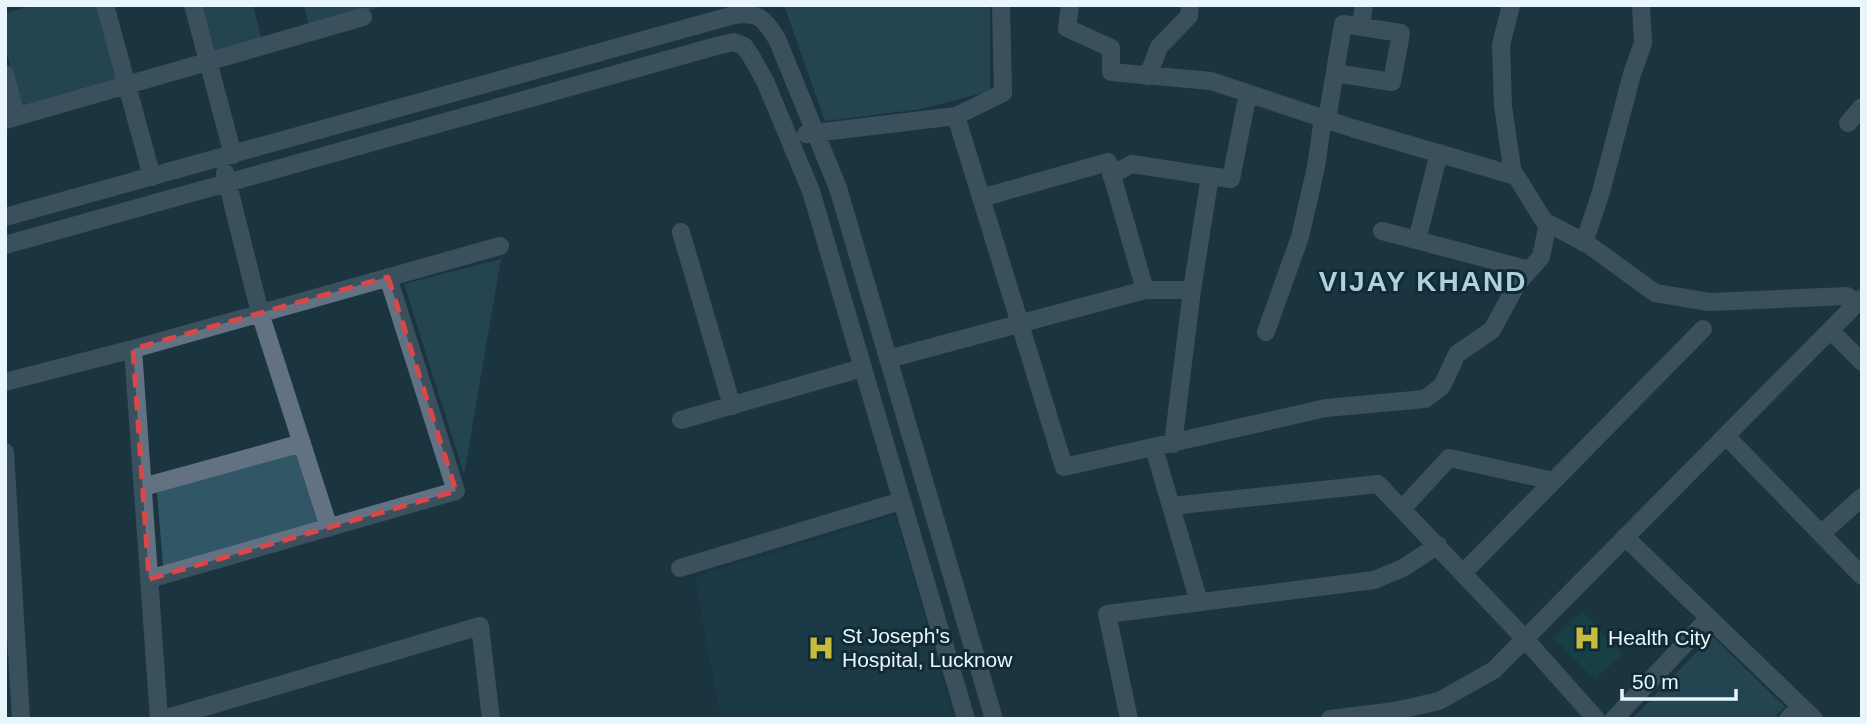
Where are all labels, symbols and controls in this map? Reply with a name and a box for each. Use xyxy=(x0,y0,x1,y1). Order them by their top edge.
district label: VIJAY KHAND xyxy=(1319,266,1527,297)
hospital icon: Health City xyxy=(1572,623,1602,653)
place label: St Joseph's Hospital, Lucknow xyxy=(842,624,1013,671)
place label: Health City xyxy=(1608,626,1711,649)
hospital icon: St Joseph's Hospital, Lucknow xyxy=(806,633,836,663)
scale bar xyxy=(1622,658,1736,702)
text: 50 m xyxy=(1632,670,1679,693)

